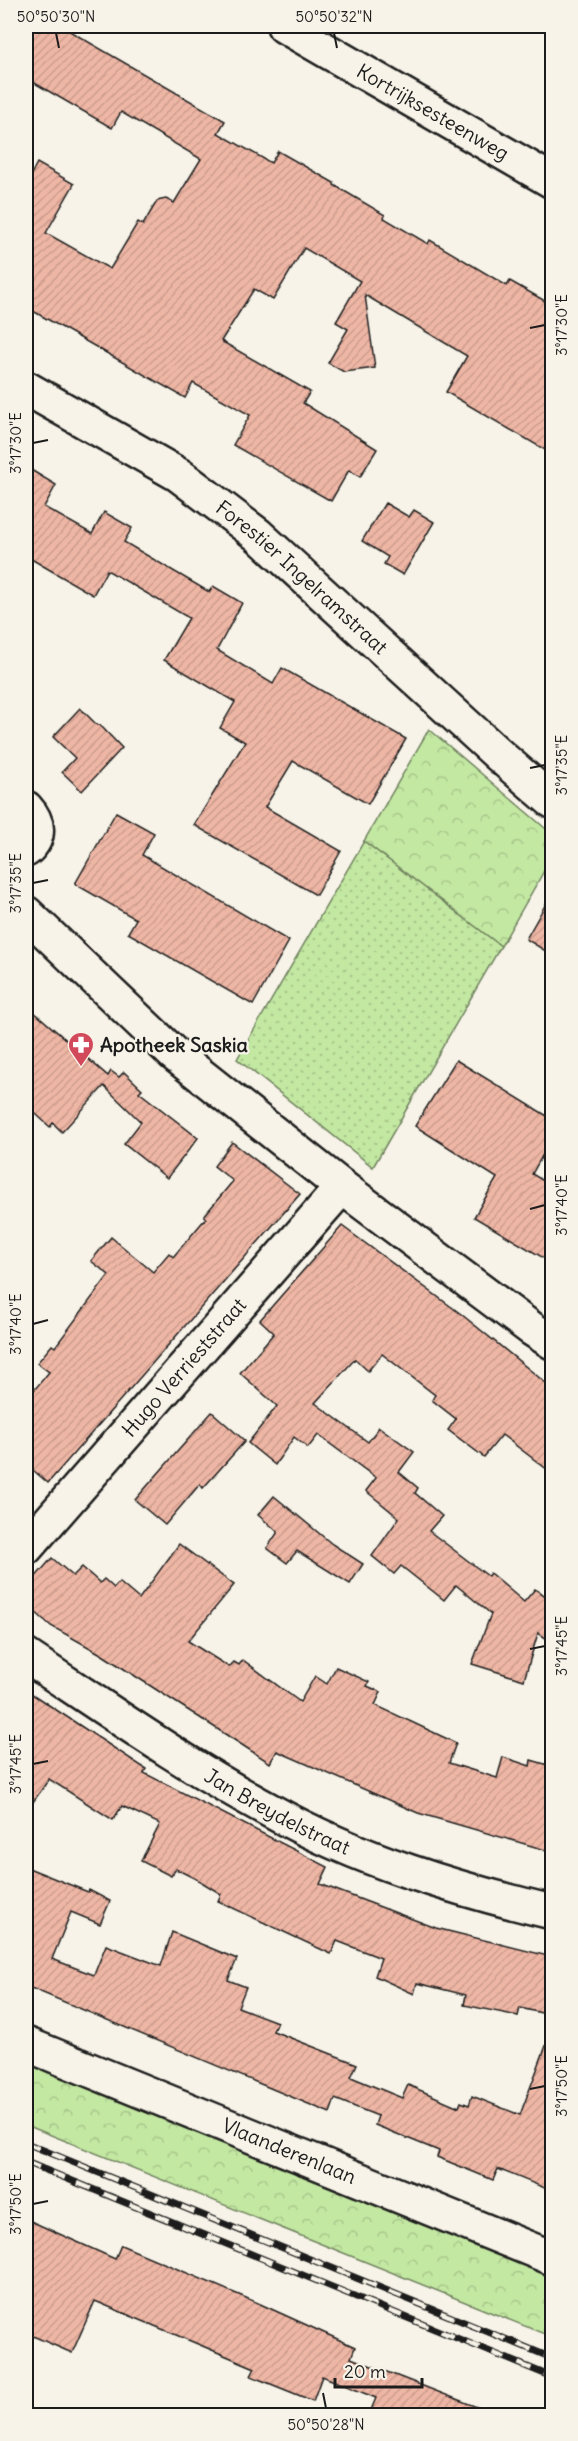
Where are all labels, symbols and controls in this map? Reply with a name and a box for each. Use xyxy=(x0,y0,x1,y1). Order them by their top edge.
text: 50°50'30"N xyxy=(17,7,95,26)
text: 50°50'32"N xyxy=(295,7,373,26)
street label: Kortrijksesteenweg xyxy=(352,58,514,166)
text: 3°17'30"E xyxy=(552,294,571,356)
text: 3°17'30"E xyxy=(6,412,25,474)
street label: Forestier Ingelramstraat xyxy=(211,495,393,660)
text: 3°17'35"E xyxy=(552,734,571,795)
text: 3°17'35"E xyxy=(6,852,25,913)
pharmacy icon: Apotheek Saskia xyxy=(66,1030,96,1068)
place label: Apotheek Saskia xyxy=(100,1032,248,1057)
text: 3°17'40"E xyxy=(552,1174,571,1236)
street label: Hugo Verrieststraat xyxy=(116,1292,251,1442)
text: 3°17'40"E xyxy=(6,1293,25,1355)
text: 3°17'45"E xyxy=(552,1616,571,1676)
text: 3°17'45"E xyxy=(6,1734,25,1794)
street label: Jan Breydelstraat xyxy=(200,1763,354,1860)
text: 3°17'50"E xyxy=(552,2055,571,2117)
street label: Vlaanderenlaan xyxy=(219,2112,360,2189)
text: 3°17'50"E xyxy=(6,2173,25,2235)
scale bar xyxy=(335,2351,422,2389)
text: 20 m xyxy=(344,2360,386,2383)
text: 50°50'28"N xyxy=(287,2415,365,2434)

